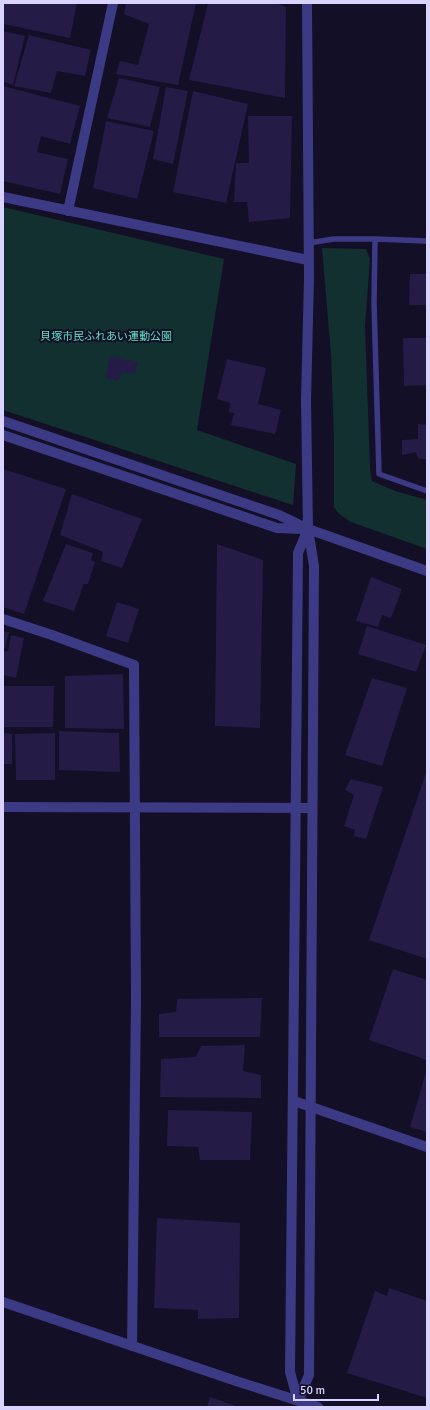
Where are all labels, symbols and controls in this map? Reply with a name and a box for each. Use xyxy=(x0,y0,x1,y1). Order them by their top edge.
park label: 貝塚市民ふれあい運動公園 xyxy=(40,330,172,343)
scale bar xyxy=(294,1376,378,1402)
text: 50 m xyxy=(300,1383,325,1398)

